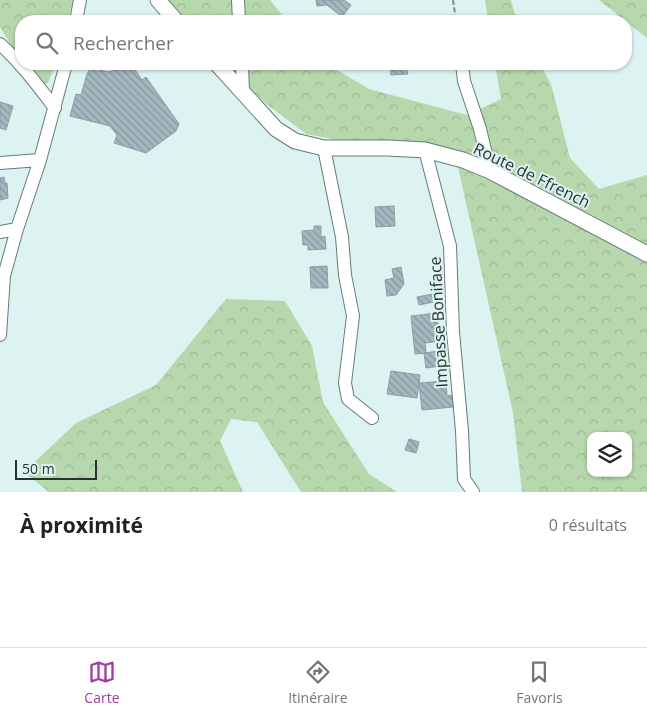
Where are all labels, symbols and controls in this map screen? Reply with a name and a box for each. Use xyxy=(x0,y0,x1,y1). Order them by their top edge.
search box xyxy=(15,15,632,70)
icon: search xyxy=(33,29,61,57)
text: Rechercher xyxy=(73,30,174,56)
street label: Route de Ffrench xyxy=(470,137,594,213)
street label: Impasse Boniface xyxy=(424,256,452,388)
map controls xyxy=(587,432,632,477)
button: layers xyxy=(587,432,632,477)
scale bar xyxy=(15,457,98,480)
text: 50 m xyxy=(22,459,55,478)
text: À proximité xyxy=(20,511,143,539)
text: 0 résultats xyxy=(549,514,627,536)
tab: Carte xyxy=(84,658,120,707)
tab: Itinéraire xyxy=(288,658,348,707)
tab: Favoris xyxy=(516,658,563,707)

